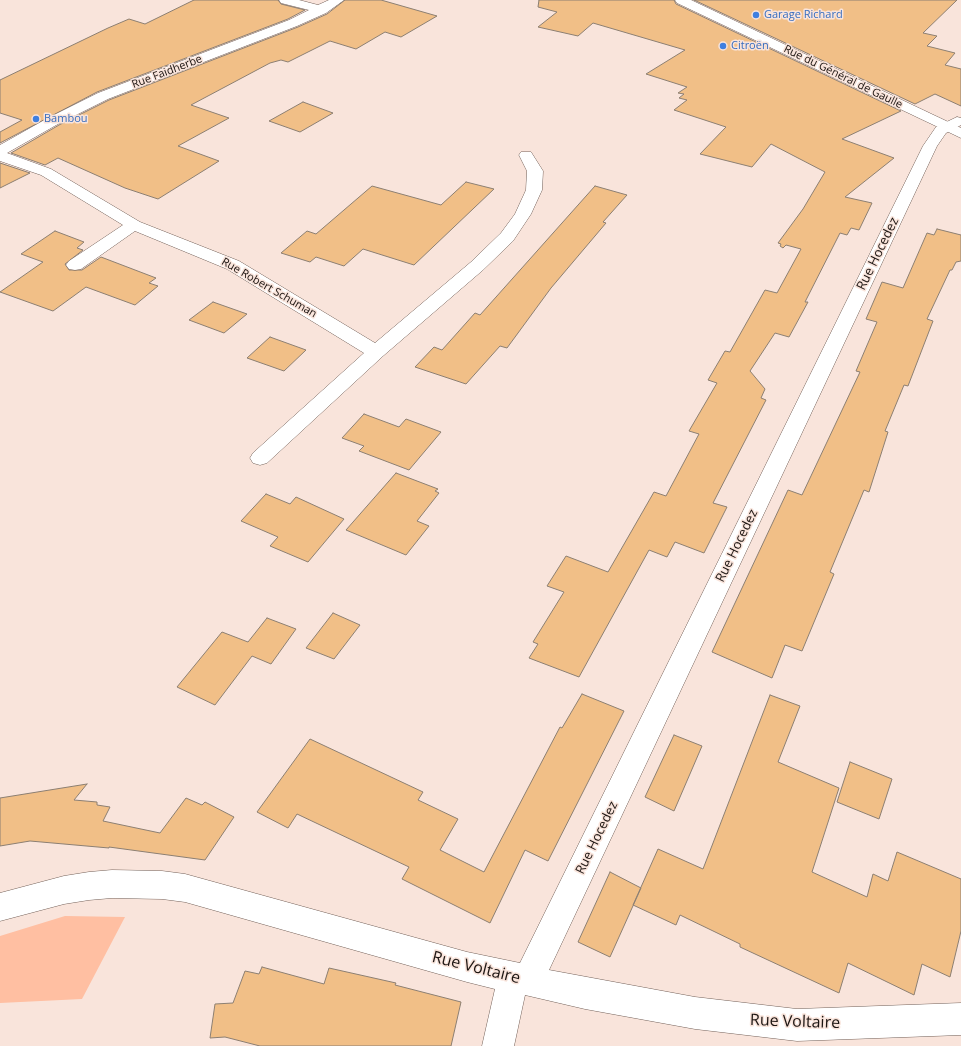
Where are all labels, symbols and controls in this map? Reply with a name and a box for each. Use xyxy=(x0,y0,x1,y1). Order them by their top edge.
place label: Garage Richard xyxy=(764,8,843,22)
marker: Garage Richard xyxy=(751,10,761,20)
place label: Citroën xyxy=(731,39,769,53)
marker: Citroën xyxy=(718,41,728,51)
street label: Rue du Général de Gaulle xyxy=(781,42,905,112)
street label: Rue Faidherbe xyxy=(130,53,204,91)
place label: Bambou xyxy=(44,112,87,126)
marker: Bambou xyxy=(31,114,41,124)
street label: Rue Hocedez xyxy=(854,215,902,293)
street label: Rue Robert Schuman xyxy=(219,255,319,321)
street label: Rue Hocedez xyxy=(713,507,761,585)
street label: Rue Hocedez xyxy=(573,799,621,877)
street label: Rue Voltaire xyxy=(430,948,522,988)
street label: Rue Voltaire xyxy=(750,1011,840,1033)

